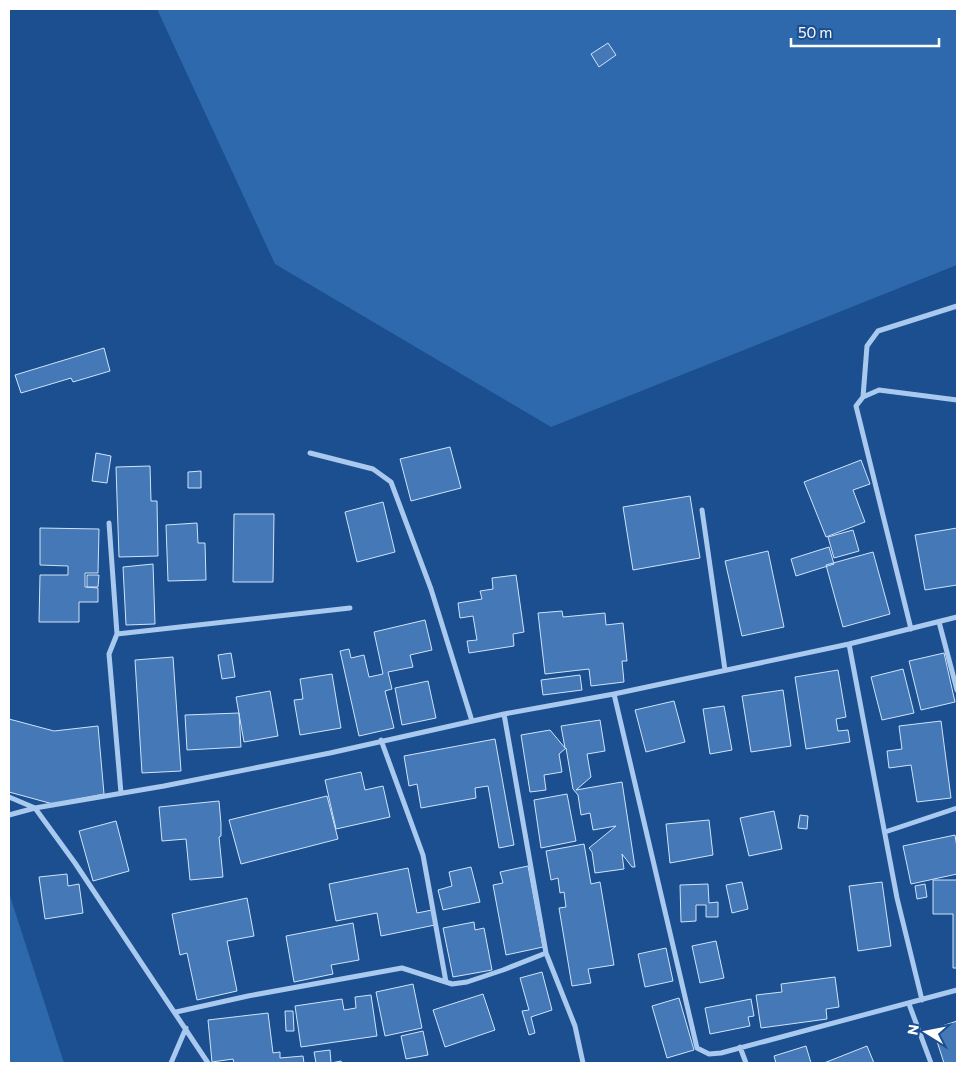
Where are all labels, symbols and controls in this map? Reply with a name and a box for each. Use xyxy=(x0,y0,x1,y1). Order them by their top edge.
scale bar xyxy=(791,15,938,47)
text: 50 m xyxy=(798,23,832,41)
north arrow xyxy=(901,1007,951,1057)
text: N xyxy=(903,1023,922,1036)

